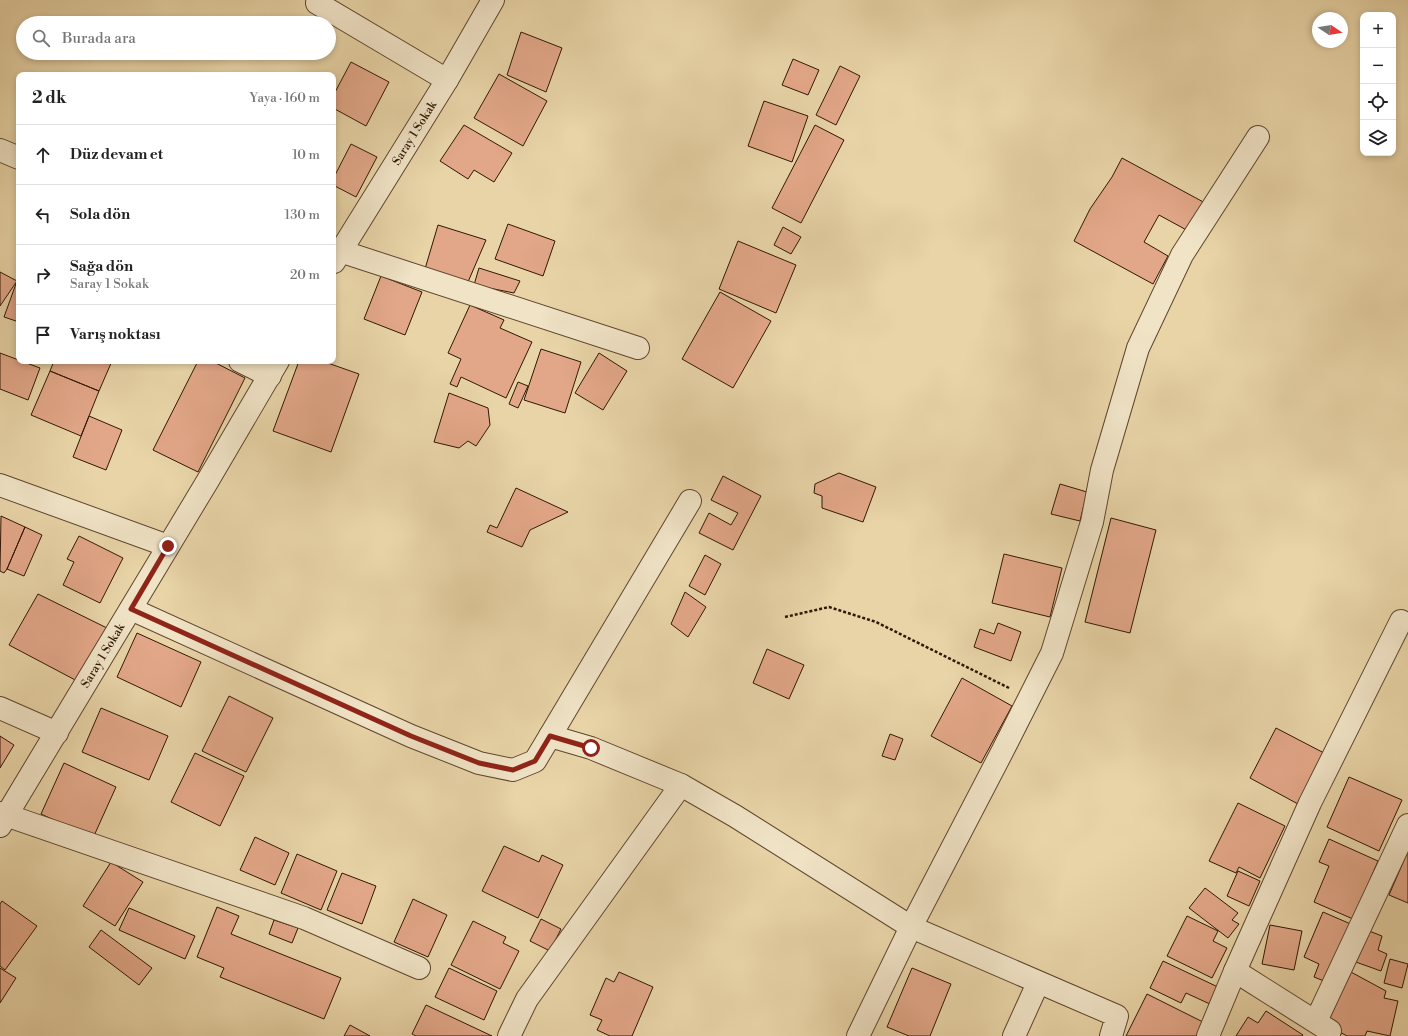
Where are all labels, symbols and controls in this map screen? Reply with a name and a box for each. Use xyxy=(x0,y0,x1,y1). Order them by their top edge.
north arrow xyxy=(1312,12,1348,48)
map controls xyxy=(1360,12,1396,156)
button: + xyxy=(1360,12,1396,48)
search box xyxy=(16,16,336,60)
icon: search xyxy=(30,27,52,49)
text: Burada ara xyxy=(62,29,136,48)
button: − xyxy=(1360,48,1396,84)
button: locate xyxy=(1360,84,1396,120)
text: 2 dk xyxy=(32,87,67,109)
text: Yaya · 160 m xyxy=(250,90,320,106)
street label: Saray 1 Sokak xyxy=(389,97,440,168)
button: layers xyxy=(1360,120,1396,156)
icon: ahead xyxy=(32,144,54,166)
text: Düz devam et xyxy=(70,145,163,164)
text: 10 m xyxy=(292,147,320,163)
icon: left xyxy=(32,204,54,226)
text: Sola dön xyxy=(70,205,130,224)
text: 130 m xyxy=(285,207,320,223)
text: Sağa dön xyxy=(70,257,133,276)
icon: right xyxy=(32,264,54,286)
text: 20 m xyxy=(290,267,320,283)
text: Saray 1 Sokak xyxy=(70,276,149,292)
icon: arrive xyxy=(32,324,54,346)
text: Varış noktası xyxy=(70,325,161,344)
route end xyxy=(159,537,177,555)
street label: Saray 1 Sokak xyxy=(77,620,128,691)
route start xyxy=(582,739,600,757)

